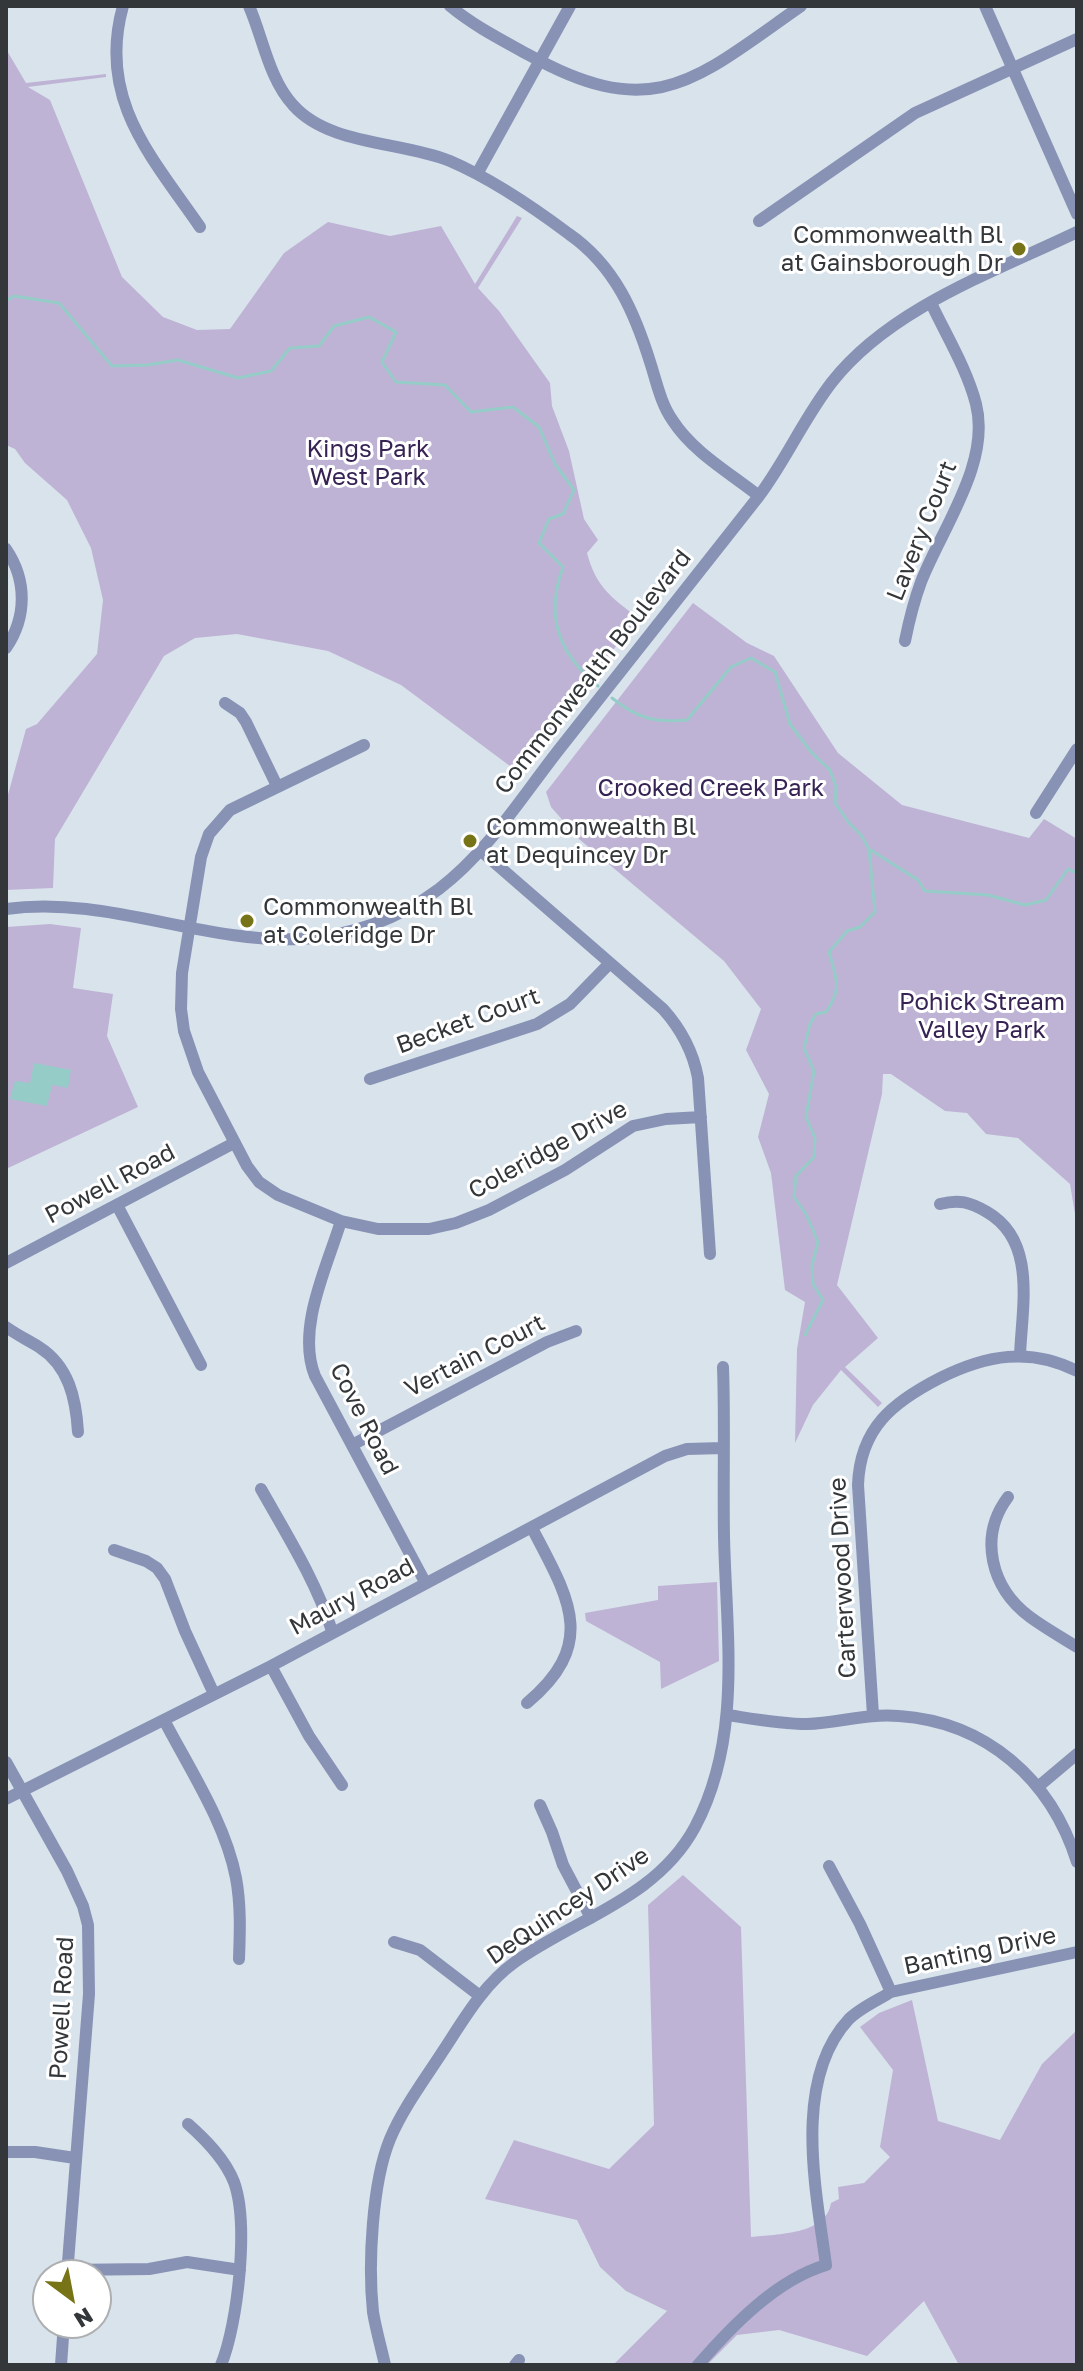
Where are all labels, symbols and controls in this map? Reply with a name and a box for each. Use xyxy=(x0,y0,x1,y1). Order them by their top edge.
place label: Commonwealth Bl at Gainsborough Dr xyxy=(781,221,1003,277)
marker: Commonwealth Bl at Gainsborough Dr xyxy=(1010,240,1028,258)
park label: Kings Park West Park xyxy=(306,435,430,491)
street label: Lavery Court xyxy=(881,457,963,605)
street label: Commonwealth Boulevard xyxy=(489,544,697,800)
park label: Crooked Creek Park xyxy=(598,774,824,802)
place label: Commonwealth Bl at Dequincey Dr xyxy=(486,813,696,869)
marker: Commonwealth Bl at Dequincey Dr xyxy=(461,832,479,850)
place label: Commonwealth Bl at Coleridge Dr xyxy=(263,893,473,949)
marker: Commonwealth Bl at Coleridge Dr xyxy=(238,912,256,930)
street label: Becket Court xyxy=(392,982,544,1060)
park label: Pohick Stream Valley Park xyxy=(899,988,1065,1044)
street label: Coleridge Drive xyxy=(464,1095,632,1205)
street label: Powell Road xyxy=(40,1138,180,1230)
street label: Vertain Court xyxy=(400,1308,550,1404)
street label: Cove Road xyxy=(323,1358,405,1480)
street label: Carterwood Drive xyxy=(823,1477,863,1679)
street label: Maury Road xyxy=(285,1552,419,1642)
street label: DeQuincey Drive xyxy=(481,1841,655,1971)
street label: Banting Drive xyxy=(901,1921,1059,1981)
street label: Powell Road xyxy=(44,1936,80,2080)
north arrow xyxy=(32,2259,112,2339)
text: N xyxy=(70,2302,98,2334)

